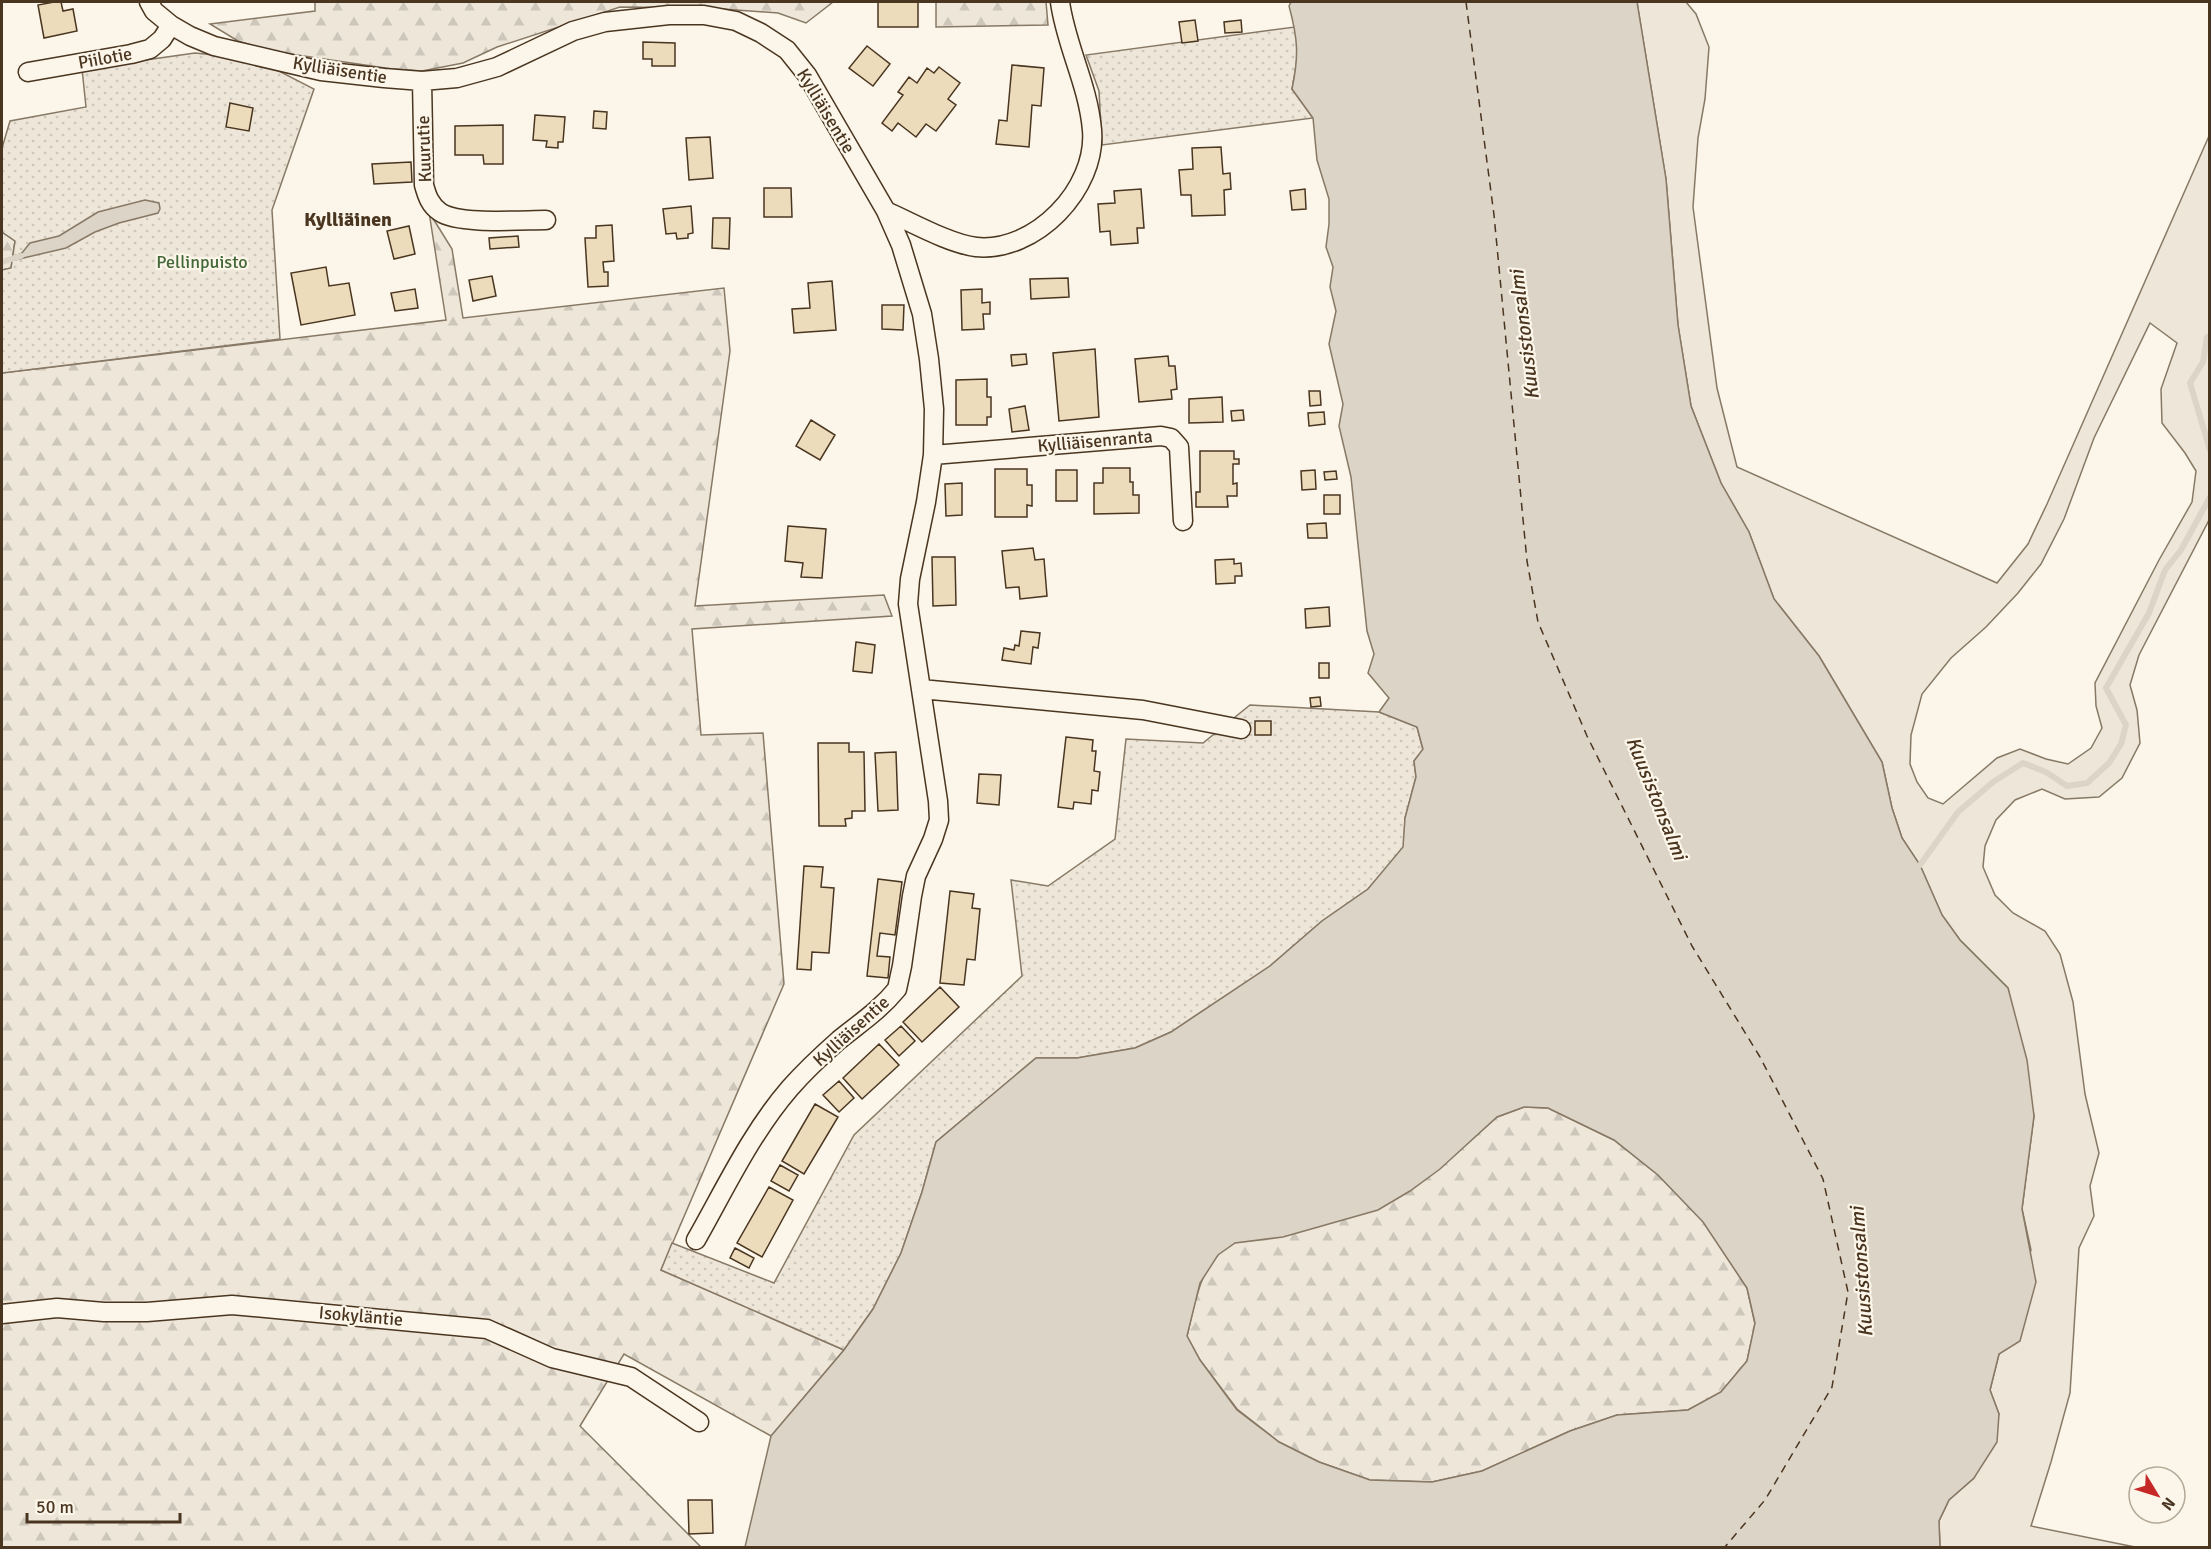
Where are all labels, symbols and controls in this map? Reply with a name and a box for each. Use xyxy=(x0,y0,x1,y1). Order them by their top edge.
street label: Piilotie xyxy=(76,42,134,74)
street label: Kylliäisentie xyxy=(291,52,389,88)
street label: Kylliäisentie xyxy=(792,65,860,157)
street label: Kuurutie xyxy=(412,115,436,183)
district label: Kylliäinen xyxy=(304,207,392,232)
park label: Pellinpuisto xyxy=(156,251,248,273)
water label: Kuusistonsalmi xyxy=(1504,267,1545,401)
street label: Kylliäisenranta xyxy=(1036,425,1154,457)
water label: Kuusistonsalmi xyxy=(1620,733,1693,865)
street label: Kylliäisentie xyxy=(808,991,894,1071)
water label: Kuusistonsalmi xyxy=(1844,1204,1879,1338)
street label: Isokyläntie xyxy=(318,1301,404,1331)
north arrow xyxy=(2127,1465,2187,1525)
scale bar xyxy=(27,1486,180,1524)
text: N xyxy=(2157,1493,2179,1514)
text: 50 m xyxy=(36,1496,74,1518)

